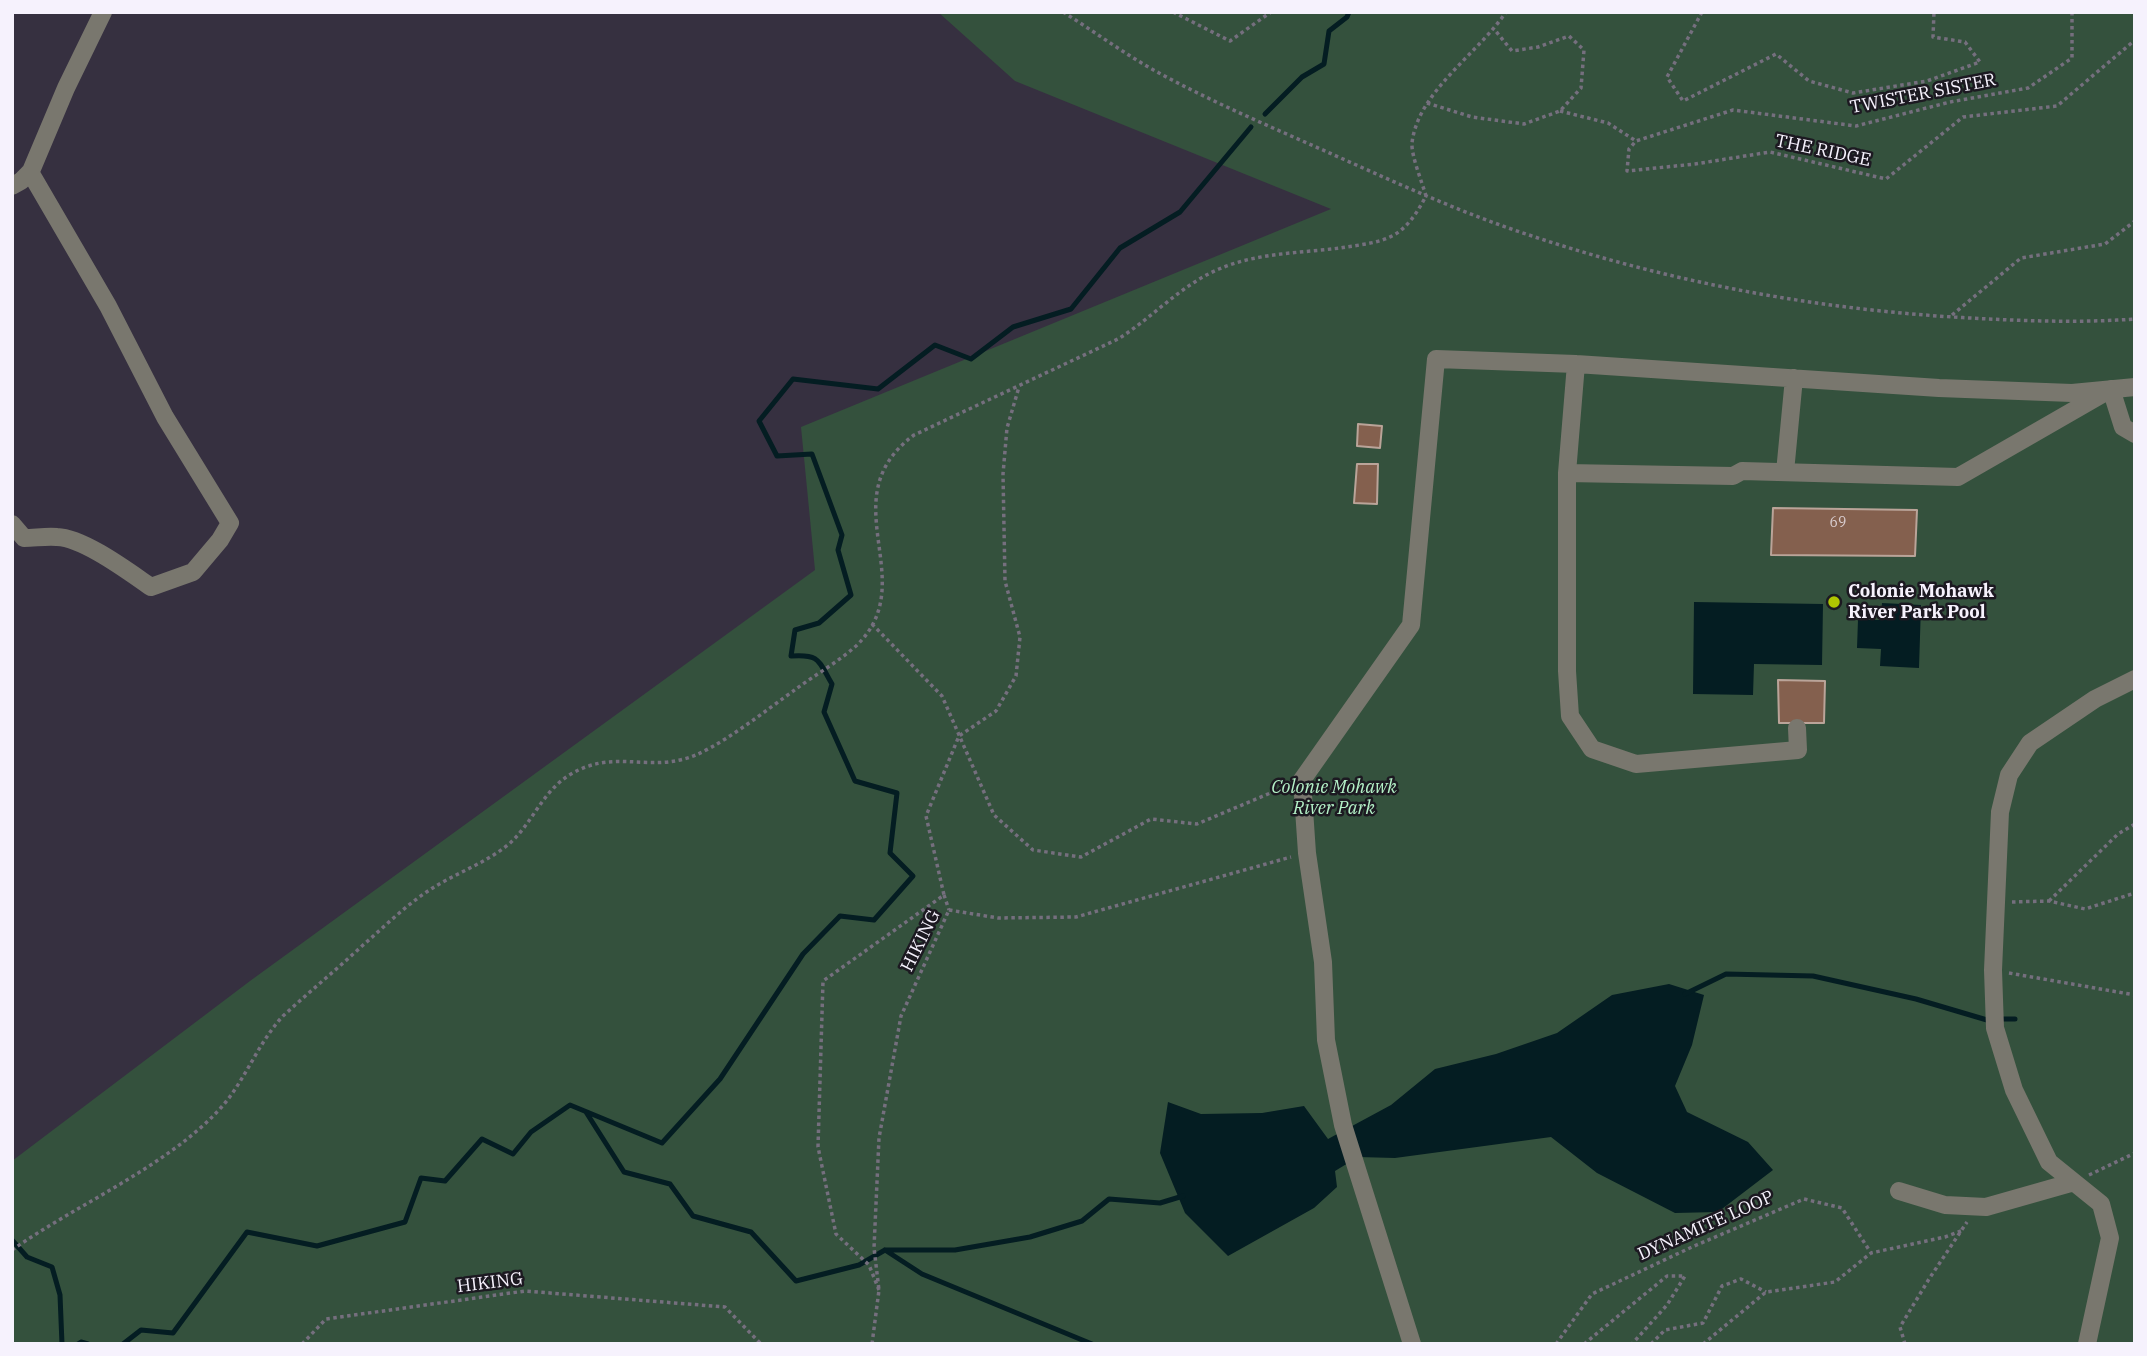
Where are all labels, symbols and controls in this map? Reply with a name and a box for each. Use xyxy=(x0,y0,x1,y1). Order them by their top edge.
street label: TWISTER SISTER xyxy=(1848,69,1998,119)
street label: THE RIDGE xyxy=(1773,130,1873,172)
house number: 69 xyxy=(1830,515,1846,531)
place label: Colonie Mohawk River Park Pool xyxy=(1848,581,1994,624)
marker: Colonie Mohawk River Park Pool xyxy=(1826,594,1842,610)
park label: Colonie Mohawk River Park xyxy=(1271,777,1397,820)
street label: HIKING xyxy=(897,906,945,976)
street label: DYNAMITE LOOP xyxy=(1635,1186,1777,1266)
street label: HIKING xyxy=(456,1268,524,1298)

